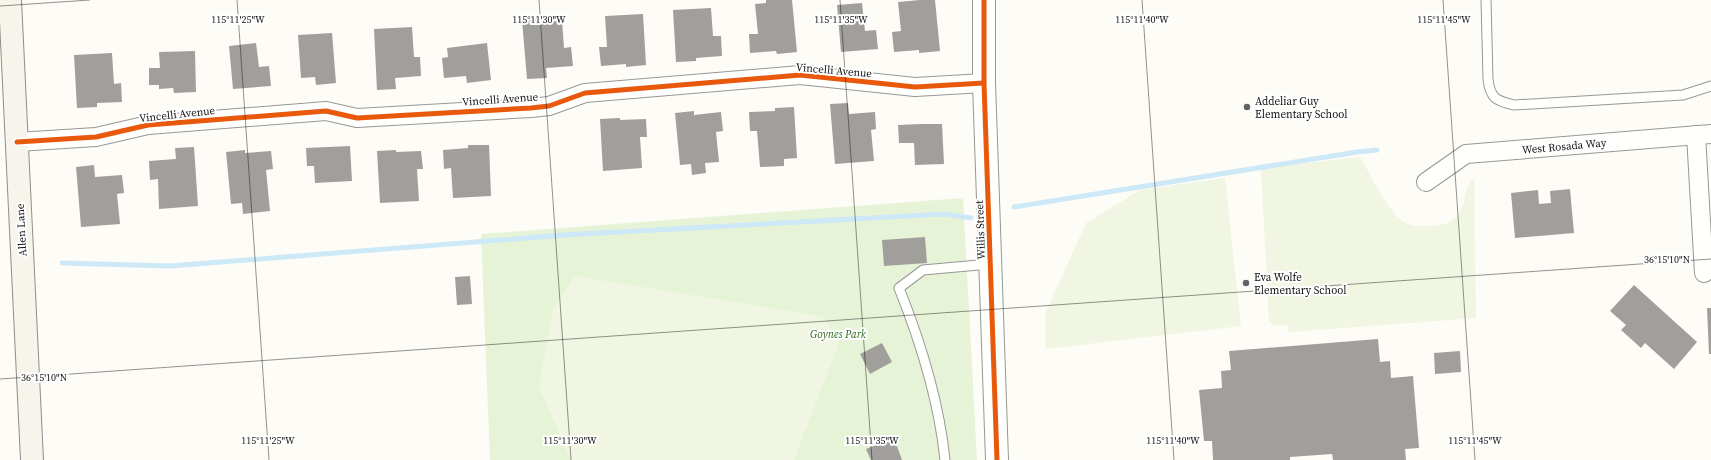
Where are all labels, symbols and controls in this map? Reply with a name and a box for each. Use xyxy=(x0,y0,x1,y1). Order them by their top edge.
text: 115°11'25"W xyxy=(211,13,265,26)
text: 115°11'30"W xyxy=(512,13,566,26)
text: 115°11'35"W xyxy=(814,13,868,26)
text: 115°11'40"W xyxy=(1115,13,1169,26)
text: 115°11'45"W xyxy=(1417,13,1471,26)
street label: Vincelli Avenue xyxy=(795,60,873,81)
street label: Vincelli Avenue xyxy=(461,89,539,110)
place label: Addeliar Guy Elementary School xyxy=(1255,94,1347,122)
marker: Addeliar Guy Elementary School xyxy=(1242,102,1252,112)
street label: Vincelli Avenue xyxy=(138,103,216,126)
street label: West Rosada Way xyxy=(1521,135,1607,158)
street label: Willis Street xyxy=(972,200,989,260)
street label: Allen Lane xyxy=(13,203,30,257)
text: 36°15'10"N xyxy=(1644,253,1690,266)
place label: Eva Wolfe Elementary School xyxy=(1254,270,1346,298)
marker: Eva Wolfe Elementary School xyxy=(1241,278,1251,288)
park label: Goynes Park xyxy=(810,327,867,342)
text: 36°15'10"N xyxy=(21,371,67,384)
text: 115°11'25"W xyxy=(241,434,295,447)
text: 115°11'30"W xyxy=(543,434,597,447)
text: 115°11'35"W xyxy=(845,434,899,447)
text: 115°11'40"W xyxy=(1146,434,1200,447)
text: 115°11'45"W xyxy=(1448,434,1502,447)

